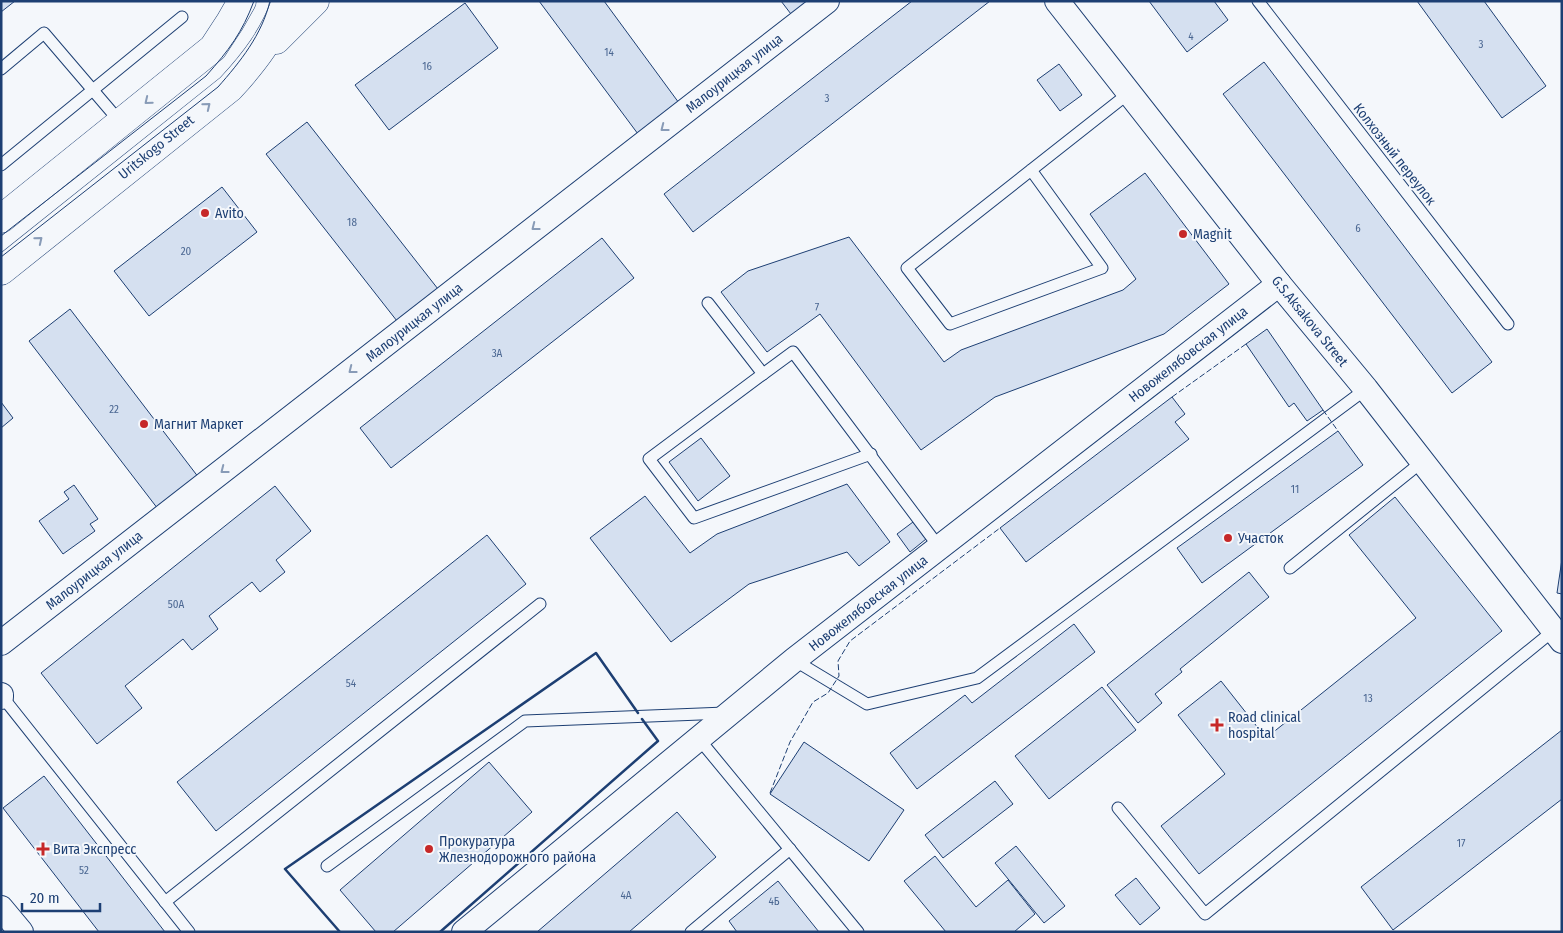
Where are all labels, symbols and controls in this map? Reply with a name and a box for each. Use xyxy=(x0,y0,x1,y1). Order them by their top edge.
street label: Малоурицкая улица xyxy=(682,30,786,117)
house number: 4 xyxy=(1188,30,1194,43)
house number: 3 xyxy=(1479,38,1484,51)
house number: 14 xyxy=(604,46,614,59)
house number: 16 xyxy=(422,60,432,73)
house number: 3 xyxy=(825,92,830,105)
one-way arrow xyxy=(144,95,153,104)
street label: Колхозный переулок xyxy=(1350,100,1440,209)
one-way arrow xyxy=(201,103,210,111)
street label: Uritskogo Street xyxy=(115,111,198,183)
one-way arrow xyxy=(661,122,670,130)
place label: Avito xyxy=(215,205,244,222)
marker: Avito xyxy=(199,207,211,219)
house number: 18 xyxy=(347,216,357,229)
one-way arrow xyxy=(532,222,541,231)
house number: 6 xyxy=(1355,222,1361,235)
place label: Magnit xyxy=(1193,226,1232,243)
marker: Magnit xyxy=(1177,228,1189,240)
one-way arrow xyxy=(33,238,42,246)
house number: 20 xyxy=(181,245,192,258)
street label: G.S.Aksakova Street xyxy=(1268,273,1352,370)
street label: Малоурицкая улица xyxy=(362,279,466,366)
house number: 7 xyxy=(815,301,820,314)
street label: Новожелябовская улица xyxy=(1126,303,1251,406)
house number: 3А xyxy=(492,347,503,360)
one-way arrow xyxy=(348,364,358,373)
house number: 22 xyxy=(109,403,119,416)
place label: Магнит Маркет xyxy=(154,416,243,433)
marker: Магнит Маркет xyxy=(138,418,150,430)
one-way arrow xyxy=(220,464,229,473)
house number: 11 xyxy=(1291,483,1299,496)
street label: Малоурицкая улица xyxy=(42,527,146,614)
place label: Участок xyxy=(1237,530,1284,547)
marker: Участок xyxy=(1222,532,1234,544)
street label: Новожелябовская улица xyxy=(806,552,931,655)
house number: 50А xyxy=(168,598,184,611)
house number: 54 xyxy=(346,677,357,690)
house number: 13 xyxy=(1363,692,1373,705)
place label: Road clinical hospital xyxy=(1228,709,1301,742)
marker: Road clinical hospital xyxy=(1210,718,1224,732)
place label: Прокуратура Жлезнодорожного района xyxy=(439,833,596,866)
house number: 17 xyxy=(1457,837,1466,850)
place label: Вита Экспресс xyxy=(53,841,136,858)
marker: Вита Экспресс xyxy=(37,843,49,855)
marker: Прокуратура Жлезнодорожного района xyxy=(423,843,435,855)
house number: 52 xyxy=(79,864,89,877)
scale bar xyxy=(22,880,100,912)
text: 20 m xyxy=(30,889,60,907)
house number: 4А xyxy=(620,889,632,902)
house number: 4Б xyxy=(768,895,780,908)

